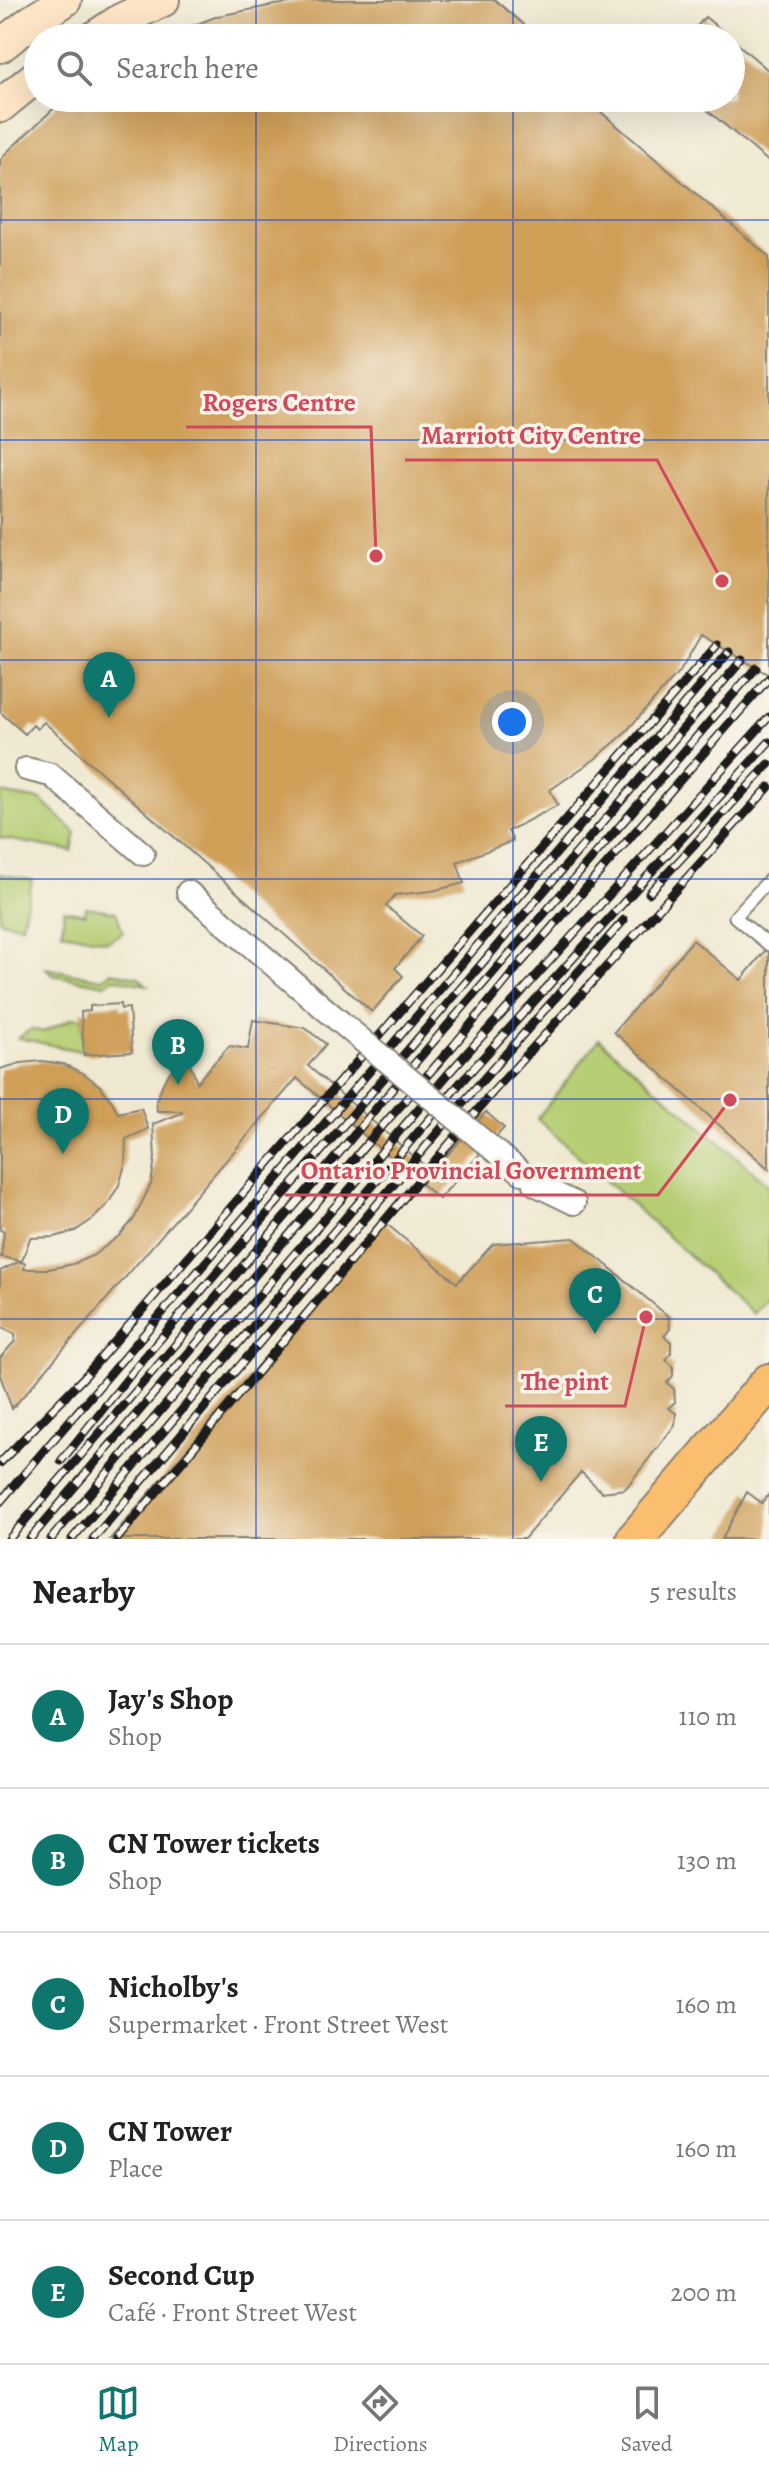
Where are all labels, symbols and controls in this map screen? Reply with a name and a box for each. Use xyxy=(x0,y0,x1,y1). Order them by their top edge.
search box xyxy=(24,24,745,112)
icon: search xyxy=(52,46,96,90)
text: Search here xyxy=(116,48,259,88)
callout: Rogers Centre xyxy=(186,377,371,427)
text: Rogers Centre xyxy=(202,385,356,420)
callout: Marriott City Centre xyxy=(405,410,657,460)
text: Marriott City Centre xyxy=(421,418,641,453)
pin: A xyxy=(83,652,135,718)
your location xyxy=(492,702,532,742)
pin: B xyxy=(152,1019,204,1085)
pin: D xyxy=(37,1088,89,1154)
callout: Ontario Provincial Government xyxy=(285,1145,658,1195)
text: Ontario Provincial Government xyxy=(301,1153,642,1188)
pin: C xyxy=(569,1268,621,1334)
callout: The pint xyxy=(505,1356,625,1406)
text: The pint xyxy=(521,1364,609,1399)
pin: E xyxy=(515,1416,567,1482)
text: Nearby xyxy=(32,1568,135,1615)
text: 5 results xyxy=(649,1574,737,1609)
text: Jay's Shop xyxy=(108,1679,233,1719)
text: A xyxy=(50,1699,66,1734)
text: 110 m xyxy=(679,1699,737,1734)
text: Shop xyxy=(108,1719,162,1754)
text: CN Tower tickets xyxy=(108,1823,320,1863)
text: B xyxy=(50,1843,66,1878)
text: 130 m xyxy=(677,1843,737,1878)
text: Shop xyxy=(108,1863,162,1898)
text: Nicholby's xyxy=(108,1967,239,2007)
text: C xyxy=(50,1987,66,2022)
text: 160 m xyxy=(675,1987,737,2022)
text: Supermarket · Front Street West xyxy=(108,2007,448,2042)
text: CN Tower xyxy=(108,2111,232,2151)
text: D xyxy=(49,2131,67,2166)
text: 160 m xyxy=(675,2131,737,2166)
text: Place xyxy=(108,2151,163,2186)
text: Second Cup xyxy=(108,2255,255,2295)
text: E xyxy=(50,2275,66,2310)
text: 200 m xyxy=(670,2275,737,2310)
text: Café · Front Street West xyxy=(108,2295,357,2330)
tab: Map xyxy=(96,2381,140,2459)
tab: Directions xyxy=(333,2381,428,2459)
tab: Saved xyxy=(620,2381,673,2459)

